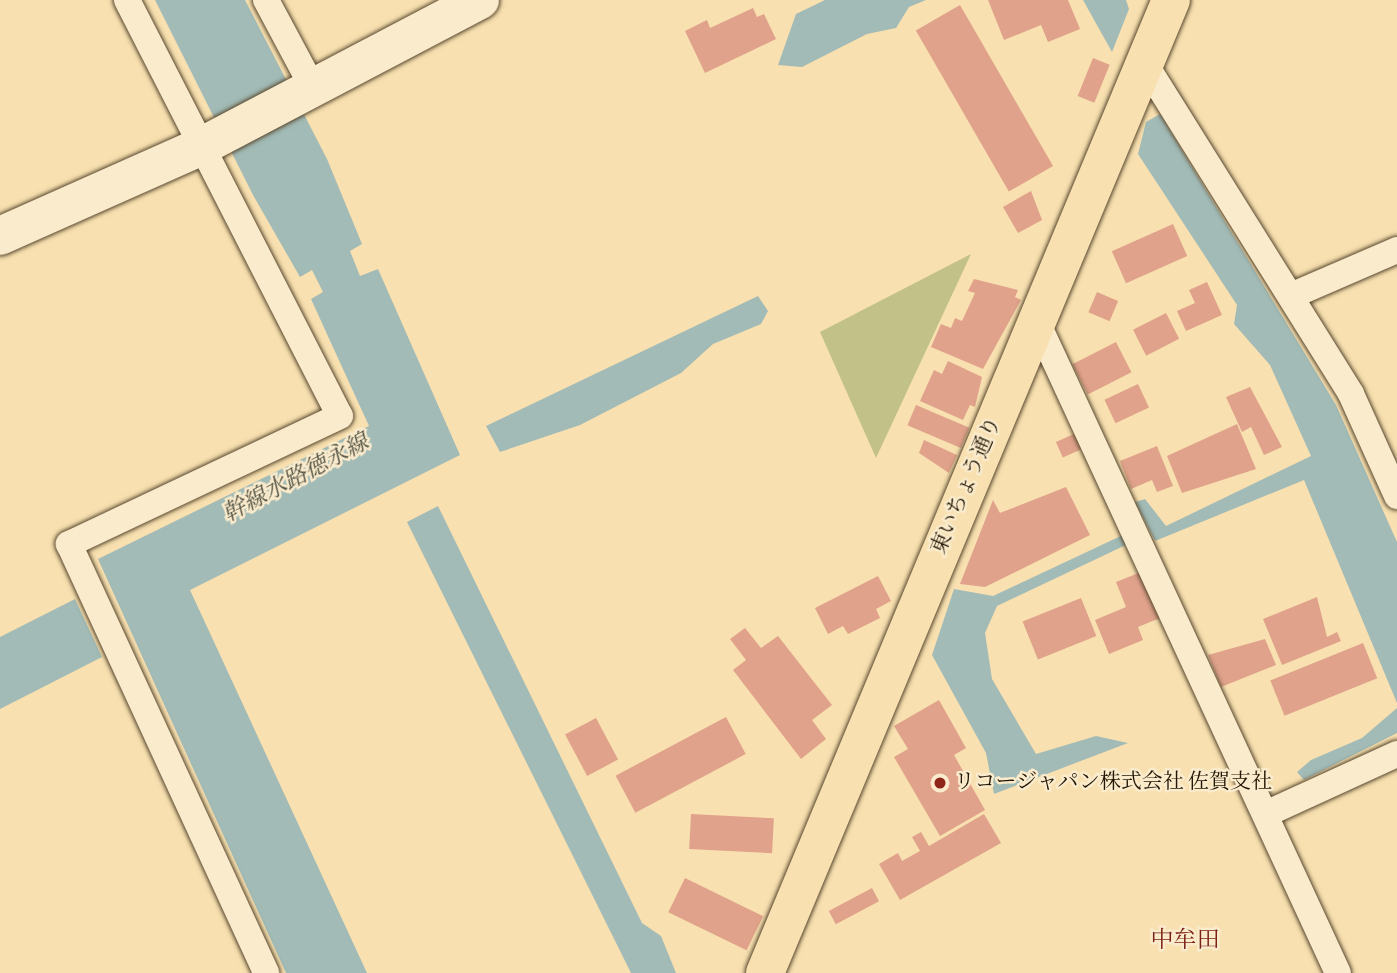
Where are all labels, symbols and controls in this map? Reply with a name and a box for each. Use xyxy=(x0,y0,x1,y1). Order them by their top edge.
street label: 東いちょう通り xyxy=(927,413,1007,559)
water label: 幹線水路徳永線 xyxy=(218,429,374,529)
place label: リコージャパン株式会社 佐賀支社 xyxy=(954,770,1273,796)
marker: リコージャパン株式会社 佐賀支社 xyxy=(932,775,948,791)
district label: 中牟田 xyxy=(1151,927,1219,955)

